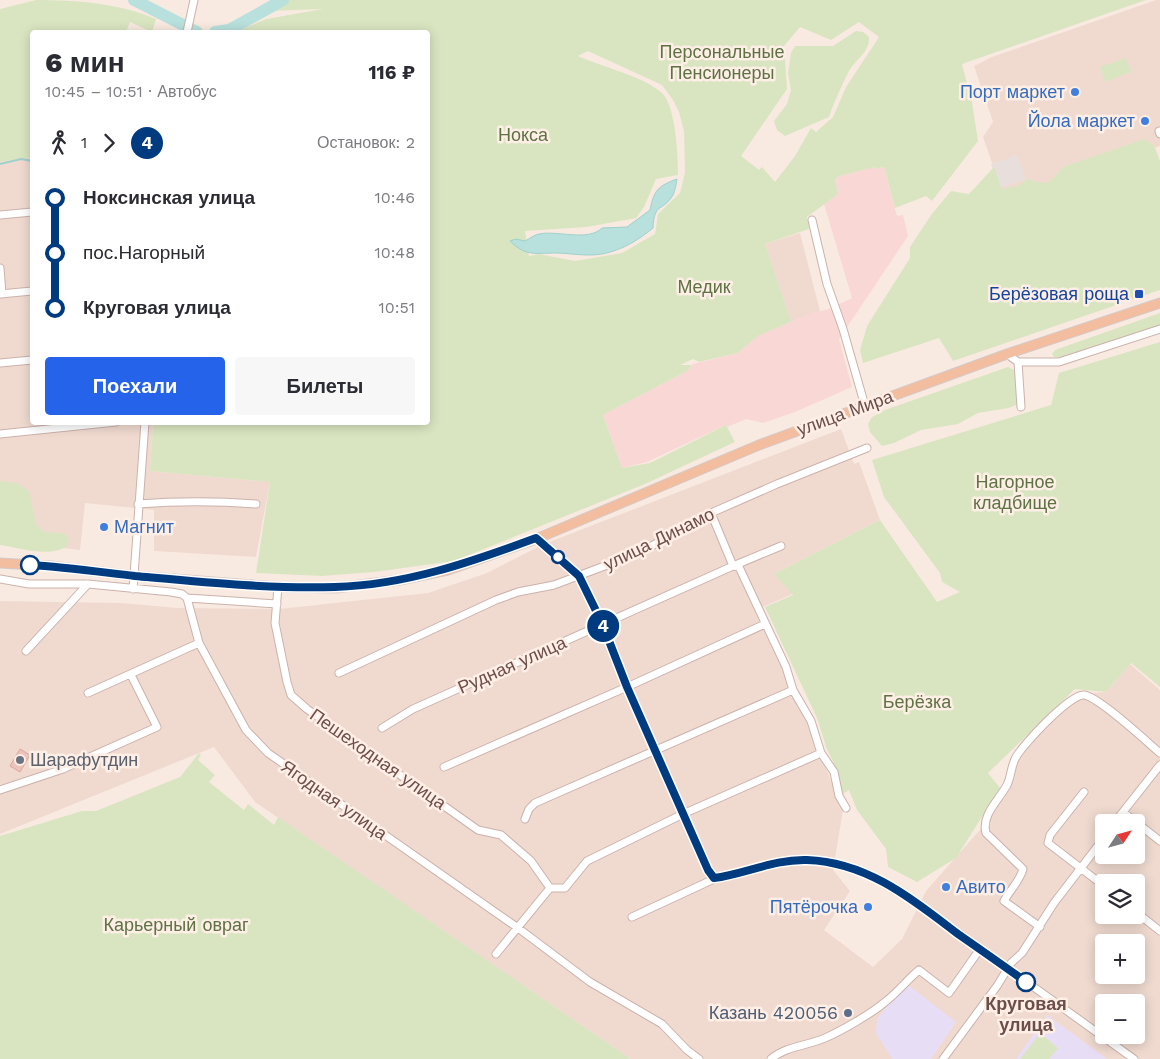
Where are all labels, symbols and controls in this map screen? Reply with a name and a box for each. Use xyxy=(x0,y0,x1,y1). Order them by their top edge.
park label: Персональные Пенсионеры xyxy=(660,41,784,83)
text: 6 мин xyxy=(45,46,125,79)
text: 116 ₽ xyxy=(368,61,415,84)
place label: Порт маркет xyxy=(960,81,1065,102)
text: 10:45 – 10:51 · Автобус xyxy=(45,82,217,101)
marker: Порт маркет xyxy=(1069,86,1081,98)
place label: Йола маркет xyxy=(1028,110,1135,131)
marker: Йола маркет xyxy=(1139,115,1151,127)
park label: Нокса xyxy=(498,124,549,145)
icon: walk xyxy=(45,129,73,157)
icon: forward xyxy=(95,129,123,157)
text: 4 xyxy=(141,132,153,153)
text: 1 xyxy=(81,133,87,152)
text: Остановок: 2 xyxy=(317,133,415,152)
text: Ноксинская улица xyxy=(83,186,255,209)
text: 10:46 xyxy=(375,188,415,207)
text: пос.Нагорный xyxy=(83,241,205,264)
text: 10:48 xyxy=(374,243,415,262)
park label: Медик xyxy=(677,276,731,297)
place label: Берёзовая роща xyxy=(989,283,1130,304)
marker: Берёзовая роща xyxy=(1133,288,1145,300)
text: Круговая улица xyxy=(83,296,231,319)
text: 10:51 xyxy=(379,298,415,317)
button: Поехали xyxy=(45,357,225,415)
button: Билеты xyxy=(235,357,415,415)
street label: улица Мира xyxy=(794,385,897,440)
park label: Нагорное кладбище xyxy=(973,471,1057,513)
street label: улица Динамо xyxy=(600,503,717,574)
place label: Магнит xyxy=(114,516,174,537)
marker: Магнит xyxy=(98,521,110,533)
unlabelled marker xyxy=(551,550,565,564)
unlabelled marker xyxy=(20,555,40,575)
line badge: 4 xyxy=(587,610,619,642)
text: 4 xyxy=(597,615,609,636)
street label: Рудная улица xyxy=(454,631,570,698)
park label: Берёзка xyxy=(883,691,952,712)
street label: Пешеходная улица xyxy=(306,704,451,814)
place label: Шарафутдин xyxy=(30,749,138,770)
marker: Шарафутдин xyxy=(14,754,26,766)
street label: Ягодная улица xyxy=(277,755,392,844)
north arrow xyxy=(1095,814,1145,864)
map controls xyxy=(1095,814,1145,1044)
button: layers xyxy=(1095,874,1145,924)
place label: Авито xyxy=(956,876,1006,897)
marker: Авито xyxy=(940,881,952,893)
place label: Пятёрочка xyxy=(770,896,859,917)
marker: Пятёрочка xyxy=(862,901,874,913)
park label: Карьерный овраг xyxy=(103,914,249,935)
button: + xyxy=(1095,934,1145,984)
marker: Круговая улица xyxy=(1016,972,1036,992)
place label: Круговая улица xyxy=(985,993,1067,1035)
button: − xyxy=(1095,994,1145,1044)
place label: Казань 420056 xyxy=(709,1002,838,1023)
marker: Казань 420056 xyxy=(842,1007,854,1019)

